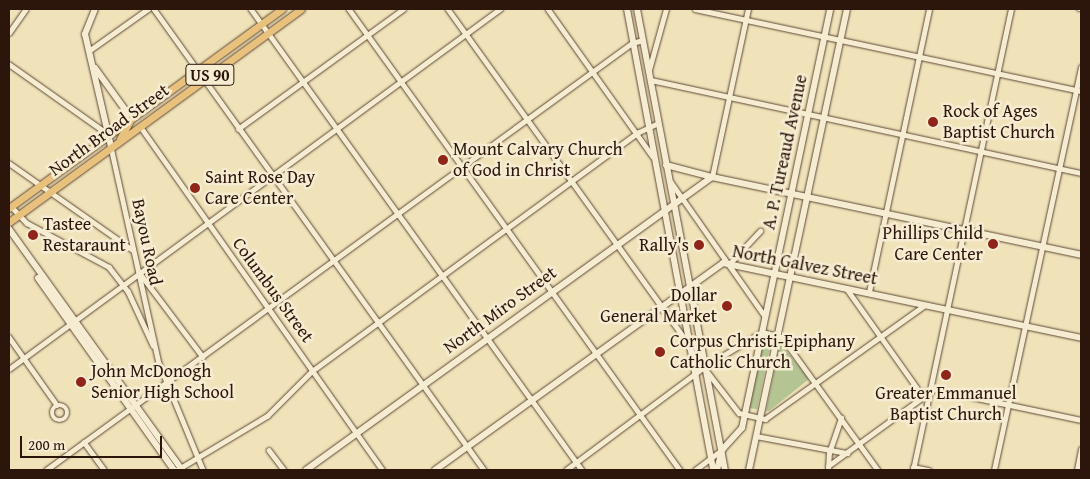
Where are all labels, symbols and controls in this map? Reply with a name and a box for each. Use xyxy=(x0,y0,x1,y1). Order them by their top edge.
road number: US 90 xyxy=(185,62,235,88)
street label: A. P. Tureaud Avenue xyxy=(758,72,812,232)
street label: North Broad Street xyxy=(45,79,173,181)
place label: Rock of Ages Baptist Church xyxy=(943,101,1055,144)
marker: Rock of Ages Baptist Church xyxy=(927,116,939,128)
place label: Mount Calvary Church of God in Christ xyxy=(453,139,622,182)
marker: Mount Calvary Church of God in Christ xyxy=(437,154,449,166)
place label: Saint Rose Day Care Center xyxy=(205,167,315,210)
marker: Saint Rose Day Care Center xyxy=(189,182,201,194)
street label: Bayou Road xyxy=(127,197,167,287)
place label: Tastee Restaraunt xyxy=(43,214,126,256)
place label: Phillips Child Care Center xyxy=(883,223,983,266)
marker: Tastee Restaraunt xyxy=(27,229,39,241)
street label: Columbus Street xyxy=(228,233,318,347)
place label: Rally's xyxy=(639,234,689,256)
marker: Phillips Child Care Center xyxy=(987,238,999,250)
marker: Rally's xyxy=(693,239,705,251)
street label: North Galvez Street xyxy=(731,240,879,290)
street label: North Miro Street xyxy=(439,262,561,358)
place label: Dollar General Market xyxy=(600,285,717,328)
marker: Dollar General Market xyxy=(721,300,733,312)
place label: Corpus Christi-Epiphany Catholic Church xyxy=(670,331,855,374)
marker: Corpus Christi-Epiphany Catholic Church xyxy=(654,346,666,358)
place label: John McDonogh Senior High School xyxy=(91,361,234,404)
marker: Greater Emmanuel Baptist Church xyxy=(940,369,952,381)
marker: John McDonogh Senior High School xyxy=(75,376,87,388)
place label: Greater Emmanuel Baptist Church xyxy=(875,383,1017,426)
scale bar xyxy=(22,426,165,458)
text: 200 m xyxy=(28,434,65,455)

